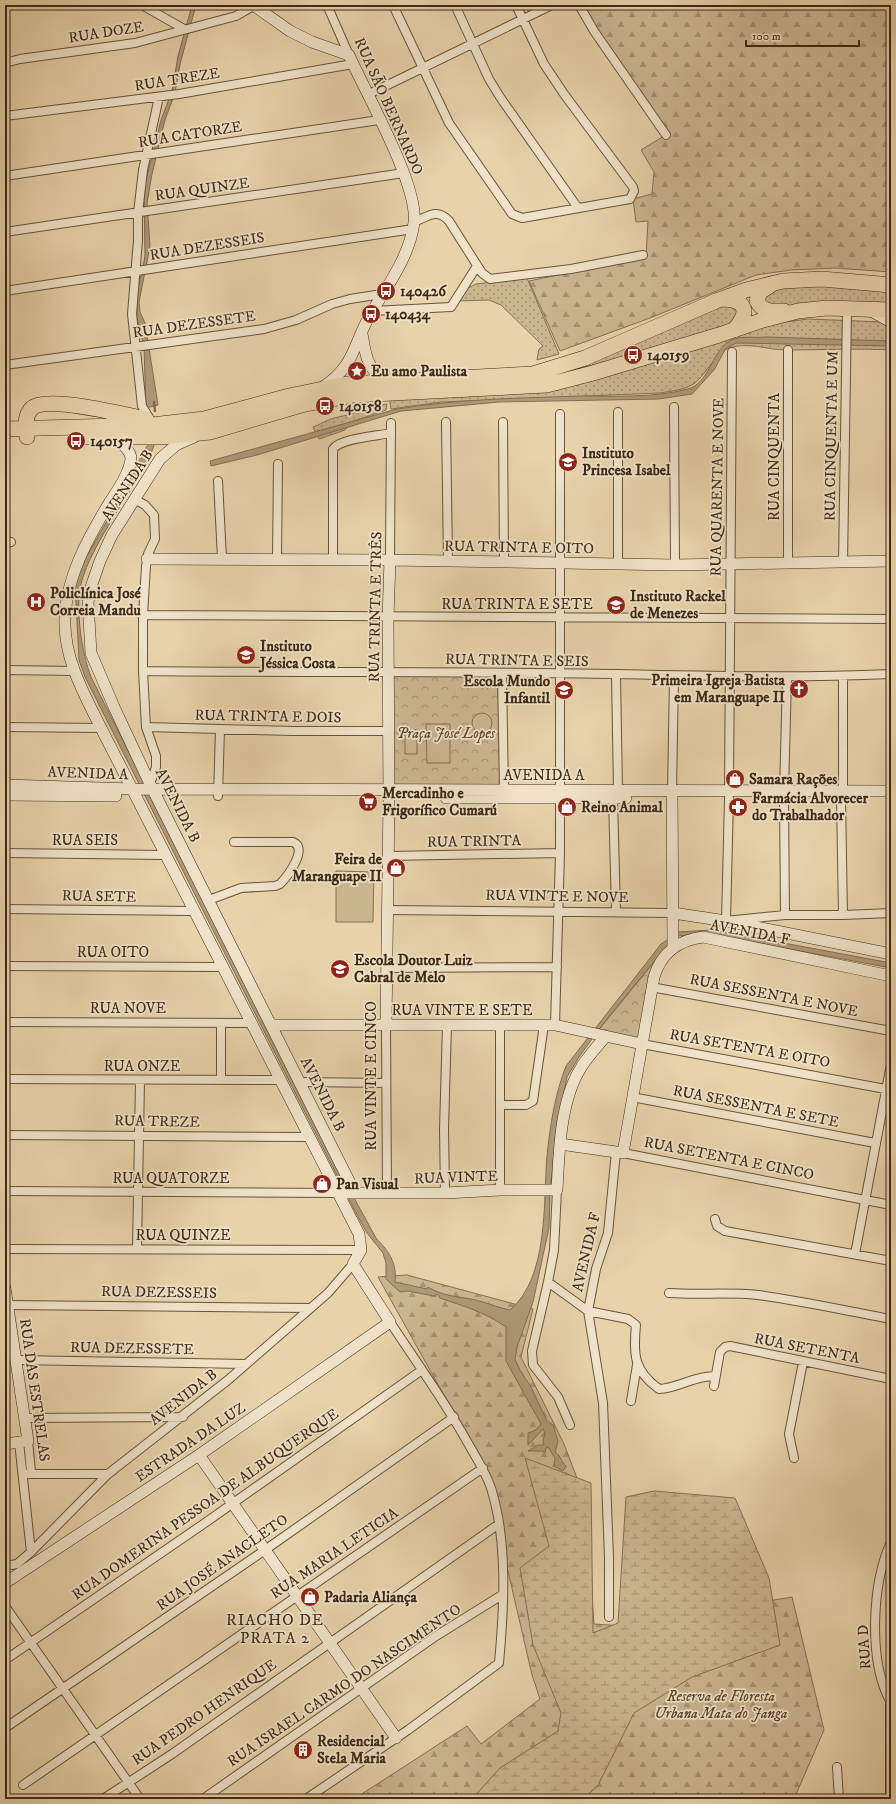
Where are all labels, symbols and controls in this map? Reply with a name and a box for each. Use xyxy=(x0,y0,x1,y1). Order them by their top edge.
street label: RUA DOZE xyxy=(67,17,145,48)
scale bar xyxy=(746,22,859,48)
text: 100 m xyxy=(752,29,781,44)
street label: RUA SÃO BERNARDO xyxy=(350,34,428,178)
street label: RUA TREZE xyxy=(133,63,221,96)
street label: RUA CATORZE xyxy=(137,117,244,152)
street label: RUA QUINZE xyxy=(154,173,251,206)
street label: RUA DEZESSEIS xyxy=(148,228,266,265)
bus stop icon: 140426 xyxy=(375,280,397,302)
place label: 140426 xyxy=(400,282,447,301)
bus stop icon: 140434 xyxy=(360,303,382,325)
place label: 140434 xyxy=(385,305,431,324)
street label: RUA DEZESSETE xyxy=(131,306,257,343)
bus stop icon: 140159 xyxy=(622,344,644,366)
place label: 140159 xyxy=(647,346,690,365)
street label: RUA CINQUENTA E UM xyxy=(821,350,842,521)
place icon: Eu amo Paulista xyxy=(346,360,368,382)
place label: Eu amo Paulista xyxy=(371,362,468,381)
street label: RUA CINQUENTA xyxy=(765,392,784,521)
bus stop icon: 140158 xyxy=(314,395,336,417)
place label: 140158 xyxy=(339,397,382,416)
street label: RUA QUARENTA E NOVE xyxy=(706,397,729,577)
bus stop icon: 140157 xyxy=(65,430,87,452)
place label: 140157 xyxy=(90,432,133,451)
place label: Instituto Princesa Isabel xyxy=(582,444,671,480)
street label: AVENIDA B xyxy=(97,446,157,524)
school or university icon: Instituto Princesa Isabel xyxy=(557,451,579,473)
street label: RUA TRINTA E TRÊS xyxy=(365,531,386,683)
street label: RUA TRINTA E OITO xyxy=(444,537,594,558)
place label: Policlínica José Correia Mandu xyxy=(50,584,142,620)
place label: Instituto Rackel de Menezes xyxy=(630,587,726,623)
hospital icon: Policlínica José Correia Mandu xyxy=(25,591,47,613)
school or university icon: Instituto Rackel de Menezes xyxy=(605,594,627,616)
street label: RUA TRINTA E SETE xyxy=(441,595,593,614)
place label: Instituto Jéssica Costa xyxy=(258,637,336,673)
school or university icon: Instituto Jéssica Costa xyxy=(235,644,257,666)
street label: RUA TRINTA E SEIS xyxy=(445,650,589,671)
place label: Primeira Igreja Batista em Maranguape II xyxy=(651,671,786,707)
place label: Escola Mundo Infantil xyxy=(463,672,551,708)
church icon: Primeira Igreja Batista em Maranguape II xyxy=(788,678,810,700)
school or university icon: Escola Mundo Infantil xyxy=(553,679,575,701)
street label: RUA TRINTA E DOIS xyxy=(194,706,342,727)
park label: Praça José Lopes xyxy=(397,724,496,743)
street label: AVENIDA A xyxy=(47,763,129,784)
street label: AVENIDA B xyxy=(151,765,204,846)
street label: AVENIDA A xyxy=(503,766,585,785)
shop icon: Samara Rações xyxy=(724,768,746,790)
place label: Samara Rações xyxy=(749,770,837,789)
place label: Mercadinho e Frigorífico Cumarú xyxy=(382,784,498,820)
place label: Farmácia Alvorecer do Trabalhador xyxy=(752,789,868,825)
supermarket icon: Mercadinho e Frigorífico Cumarú xyxy=(357,791,379,813)
shop icon: Reino Animal xyxy=(556,796,578,818)
pharmacy icon: Farmácia Alvorecer do Trabalhador xyxy=(727,796,749,818)
place label: Reino Animal xyxy=(581,798,663,817)
street label: RUA SEIS xyxy=(52,831,118,850)
street label: RUA TRINTA xyxy=(427,831,522,852)
place label: Feira de Maranguape II xyxy=(292,850,383,886)
shop icon: Feira de Maranguape II xyxy=(385,857,407,879)
street label: RUA SETE xyxy=(62,886,137,907)
street label: RUA VINTE E NOVE xyxy=(485,886,629,907)
street label: AVENIDA F xyxy=(708,915,791,950)
street label: RUA OITO xyxy=(77,943,149,962)
place label: Escola Doutor Luiz Cabral de Melo xyxy=(354,951,473,987)
school or university icon: Escola Doutor Luiz Cabral de Melo xyxy=(329,958,351,980)
street label: RUA SESSENTA E NOVE xyxy=(688,970,860,1021)
street label: RUA NOVE xyxy=(90,999,167,1018)
street label: RUA VINTE E CINCO xyxy=(362,1001,381,1151)
street label: RUA VINTE E SETE xyxy=(391,1001,533,1020)
street label: RUA SETENTA E OITO xyxy=(668,1025,832,1072)
street label: AVENIDA B xyxy=(296,1054,349,1135)
street label: RUA ONZE xyxy=(104,1057,181,1076)
street label: RUA SESSENTA E SETE xyxy=(671,1081,841,1132)
street label: RUA TREZE xyxy=(114,1111,200,1132)
street label: RUA SETENTA E CINCO xyxy=(642,1133,816,1184)
street label: RUA VINTE xyxy=(414,1167,499,1188)
street label: RUA QUATORZE xyxy=(112,1169,230,1188)
shop icon: Pan Visual xyxy=(311,1173,333,1195)
place label: Pan Visual xyxy=(336,1175,399,1194)
street label: AVENIDA F xyxy=(568,1211,605,1294)
street label: RUA QUINZE xyxy=(135,1226,231,1245)
street label: RUA DEZESSEIS xyxy=(101,1282,217,1303)
street label: RUA DAS ESTRELAS xyxy=(15,1317,54,1463)
street label: RUA SETENTA xyxy=(753,1329,862,1368)
street label: RUA DEZESSETE xyxy=(70,1338,194,1359)
street label: AVENIDA B xyxy=(146,1365,221,1430)
street label: ESTRADA DA LUZ xyxy=(132,1398,249,1486)
street label: RUA DOMERINA PESSOA DE ALBUQUERQUE xyxy=(68,1404,343,1604)
street label: RUA MARIA LETICIA xyxy=(267,1503,402,1603)
street label: RUA JOSÉ ANACLETO xyxy=(153,1510,292,1615)
shop icon: Padaria Aliança xyxy=(299,1586,321,1608)
place label: Padaria Aliança xyxy=(324,1588,418,1607)
street label: RUA ISRAEL CARMO DO NASCIMENTO xyxy=(224,1600,465,1771)
district label: RIACHO DE PRATA 2 xyxy=(226,1610,324,1648)
street label: RUA D xyxy=(853,1624,876,1670)
street label: RUA PEDRO HENRIQUE xyxy=(128,1655,281,1770)
park label: Reserva de Floresta Urbana Mata do Janga xyxy=(654,1687,788,1723)
place label: Residencial Stela Maria xyxy=(317,1732,387,1768)
building icon: Residencial Stela Maria xyxy=(292,1739,314,1761)

